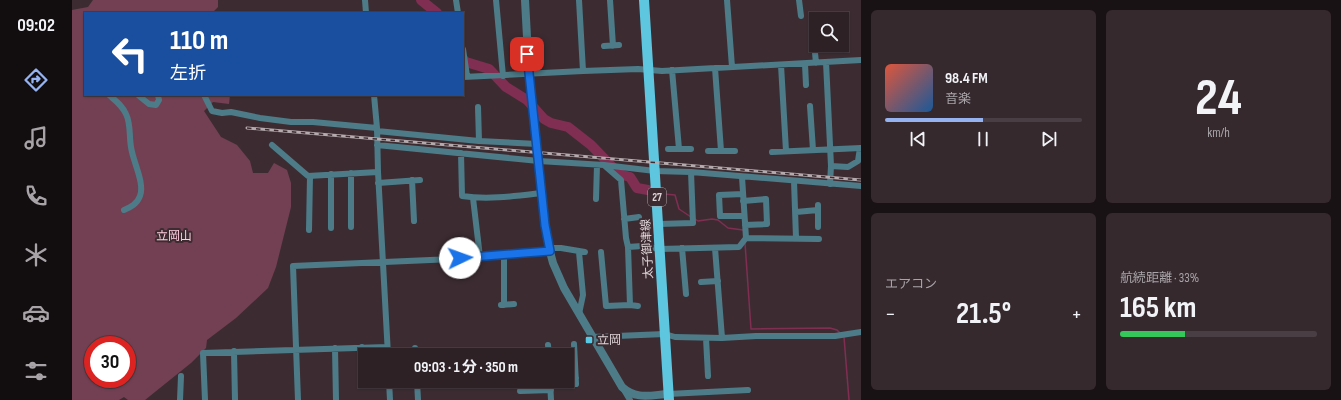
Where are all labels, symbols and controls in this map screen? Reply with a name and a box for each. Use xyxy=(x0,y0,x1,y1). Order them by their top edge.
map controls xyxy=(809,12,849,52)
button: search xyxy=(809,12,849,52)
text: 09:02 xyxy=(17,15,55,36)
text: 110 m xyxy=(170,24,228,57)
icon: left xyxy=(104,28,156,80)
pin xyxy=(510,37,544,71)
icon: arrive xyxy=(516,43,538,65)
text: 左折 xyxy=(170,63,206,84)
icon: directions xyxy=(22,66,50,94)
text: 24 xyxy=(1195,67,1242,130)
text: 98.4 FM xyxy=(945,69,988,88)
text: 音楽 xyxy=(945,91,971,107)
icon: music xyxy=(22,124,50,152)
text: km/h xyxy=(1207,125,1230,141)
icon: previous xyxy=(907,128,929,150)
icon: pause xyxy=(972,128,994,150)
icon: next xyxy=(1038,128,1060,150)
icon: phone xyxy=(22,182,50,210)
road number: 27 xyxy=(648,188,666,206)
street label: 太子御津線 xyxy=(638,219,657,279)
park label: 立岡山 xyxy=(156,229,192,244)
position arrow xyxy=(439,237,481,279)
icon: climate xyxy=(22,241,50,269)
text: 航続距離 · 33% xyxy=(1120,270,1199,286)
text: エアコン xyxy=(885,276,937,292)
text: 165 km xyxy=(1120,290,1196,326)
text: 21.5° xyxy=(956,296,1011,332)
icon: car xyxy=(22,299,50,327)
text: − xyxy=(885,301,896,328)
text: + xyxy=(1071,301,1082,328)
place label: 立岡 xyxy=(597,333,621,348)
marker: 立岡 xyxy=(584,335,594,345)
speed limit sign: 30 xyxy=(84,336,136,388)
icon: filters xyxy=(22,357,50,385)
text: 09:03 · 1 分 · 350 m xyxy=(414,358,518,377)

